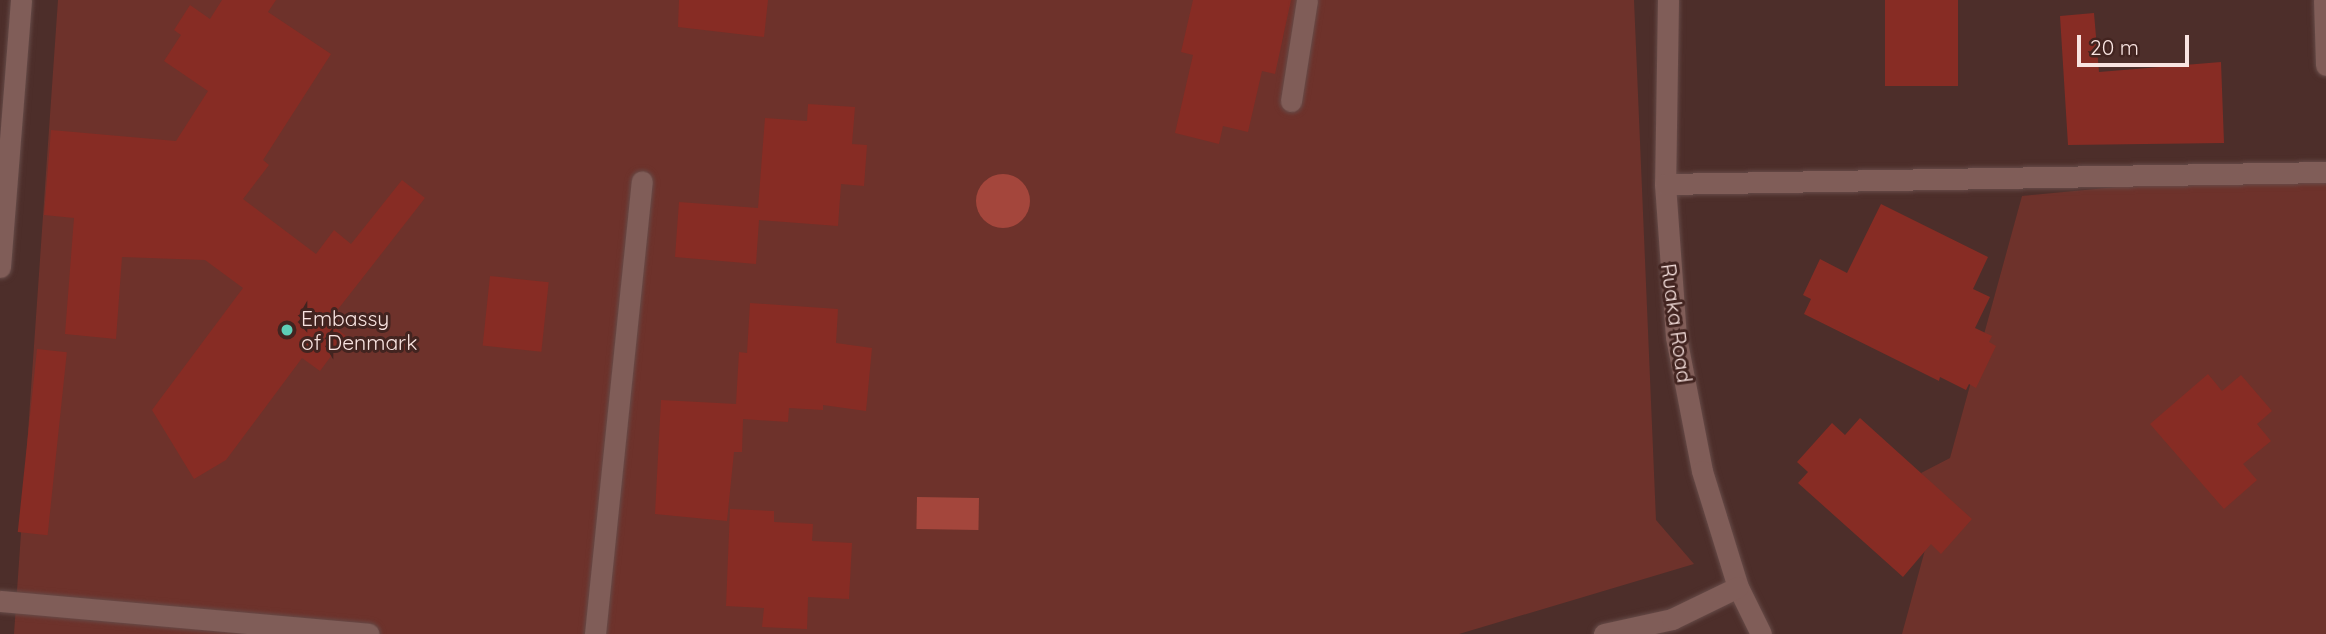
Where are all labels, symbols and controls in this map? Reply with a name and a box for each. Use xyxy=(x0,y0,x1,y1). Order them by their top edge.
scale bar xyxy=(2081,21,2193,65)
text: 20 m xyxy=(2090,34,2139,60)
street label: Ruaka Road xyxy=(1656,262,1698,384)
place label: Embassy of Denmark xyxy=(301,305,417,355)
marker: Embassy of Denmark xyxy=(279,322,295,338)

